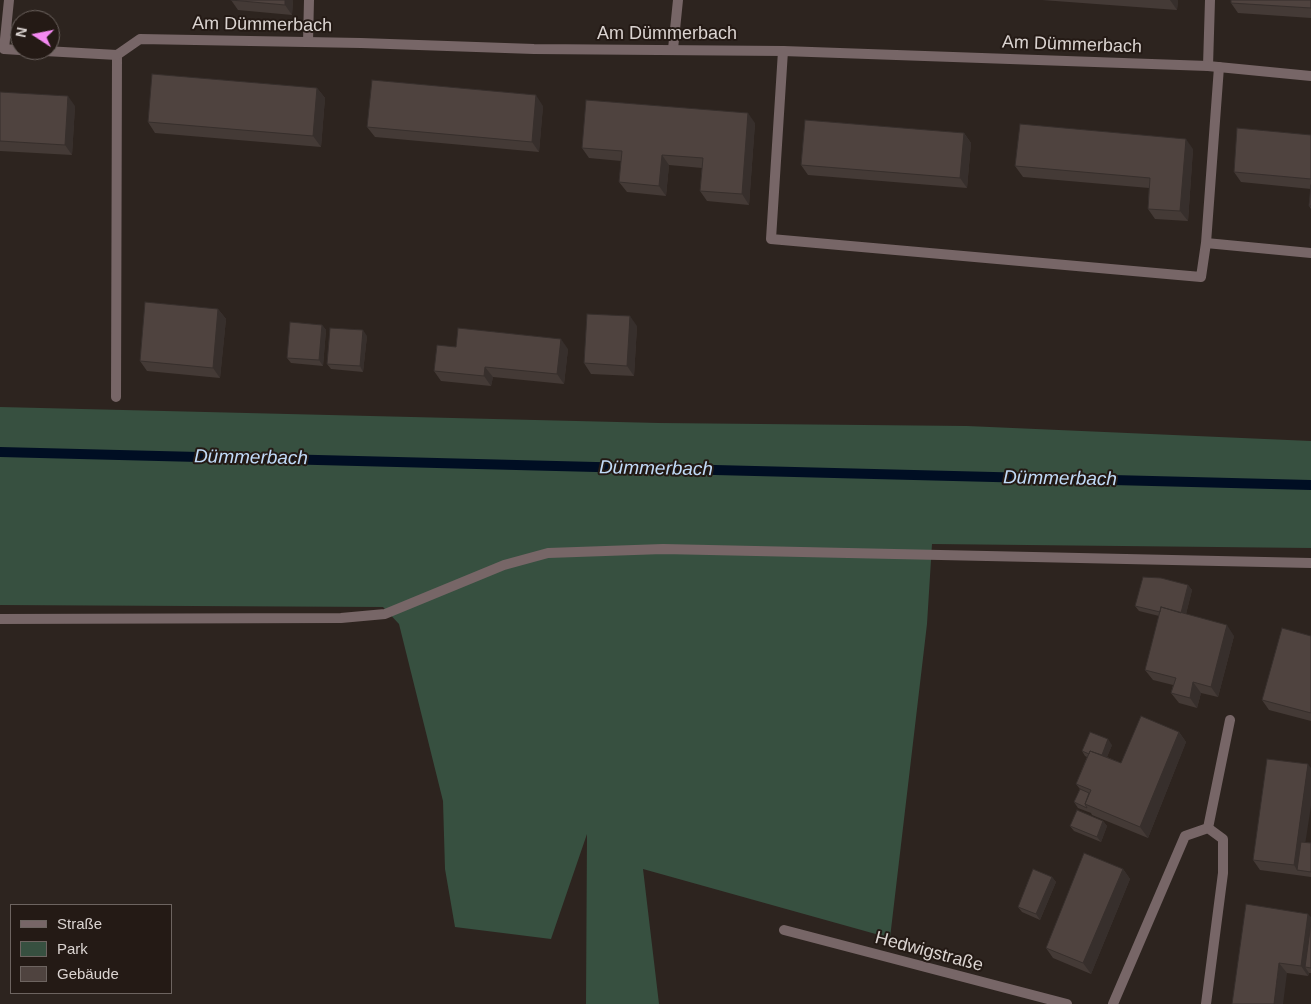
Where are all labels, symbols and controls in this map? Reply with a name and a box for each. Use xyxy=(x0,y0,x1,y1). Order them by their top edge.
north arrow xyxy=(10,10,60,60)
street label: Am Dümmerbach xyxy=(192,13,332,37)
street label: Am Dümmerbach xyxy=(597,23,737,45)
text: N xyxy=(12,26,30,39)
street label: Am Dümmerbach xyxy=(1002,32,1142,58)
water label: Dümmerbach xyxy=(194,446,308,470)
water label: Dümmerbach xyxy=(599,457,713,481)
water label: Dümmerbach xyxy=(1003,467,1117,491)
legend xyxy=(10,904,172,994)
text: Straße xyxy=(57,915,102,932)
street label: Hedwigstraße xyxy=(873,927,985,977)
text: Park xyxy=(57,940,88,957)
text: Gebäude xyxy=(57,965,119,982)

